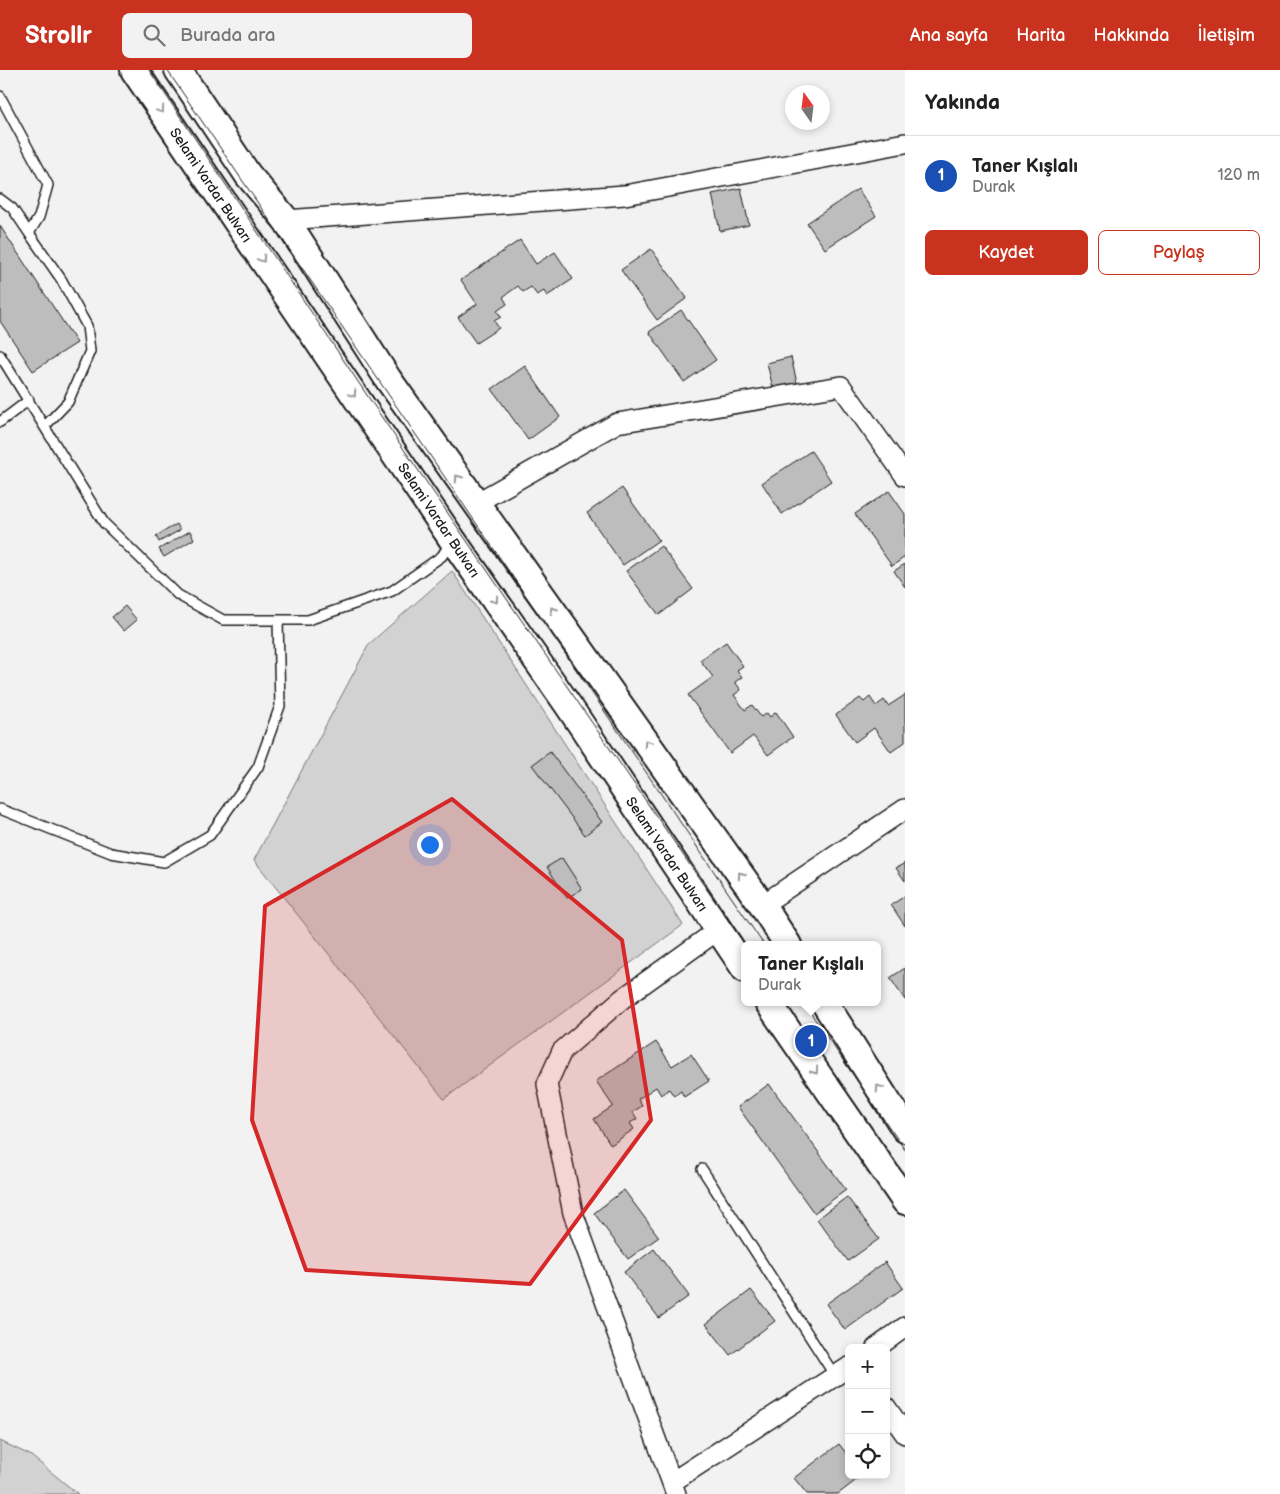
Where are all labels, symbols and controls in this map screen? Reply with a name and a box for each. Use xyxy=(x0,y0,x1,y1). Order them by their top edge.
search box xyxy=(122,13,472,58)
text: Strollr xyxy=(25,21,92,50)
icon: search xyxy=(140,21,168,49)
text: Burada ara xyxy=(180,24,275,47)
text: Ana sayfa xyxy=(910,25,988,46)
text: Harita xyxy=(1016,25,1065,46)
text: Hakkında xyxy=(1093,25,1169,46)
text: İletişim xyxy=(1197,25,1255,46)
north arrow xyxy=(785,85,830,130)
text: Yakında xyxy=(925,90,1000,115)
one-way arrow xyxy=(155,105,164,114)
street label: Selami Vardar Bulvarı xyxy=(166,125,255,246)
text: Taner Kışlalı xyxy=(972,155,1078,178)
text: 1 xyxy=(938,166,944,185)
text: 120 m xyxy=(1217,166,1260,185)
text: Durak xyxy=(972,178,1015,197)
button: Kaydet xyxy=(925,230,1088,275)
button: Paylaş xyxy=(1098,230,1260,275)
one-way arrow xyxy=(256,253,265,263)
one-way arrow xyxy=(347,388,356,397)
street label: Selami Vardar Bulvarı xyxy=(394,460,483,581)
one-way arrow xyxy=(455,474,464,484)
one-way arrow xyxy=(489,594,498,604)
one-way arrow xyxy=(550,607,559,616)
one-way arrow xyxy=(644,739,653,749)
street label: Selami Vardar Bulvarı xyxy=(622,794,711,915)
your location xyxy=(417,832,443,858)
one-way arrow xyxy=(738,871,747,881)
popup xyxy=(741,941,881,1006)
text: Taner Kışlalı xyxy=(758,953,864,976)
text: Durak xyxy=(758,976,801,995)
pin: 1 xyxy=(795,1022,827,1060)
one-way arrow xyxy=(809,1065,818,1075)
one-way arrow xyxy=(875,1084,885,1093)
map controls xyxy=(845,1344,890,1479)
button: + xyxy=(845,1344,890,1389)
button: − xyxy=(845,1389,890,1434)
button: locate xyxy=(845,1434,890,1479)

